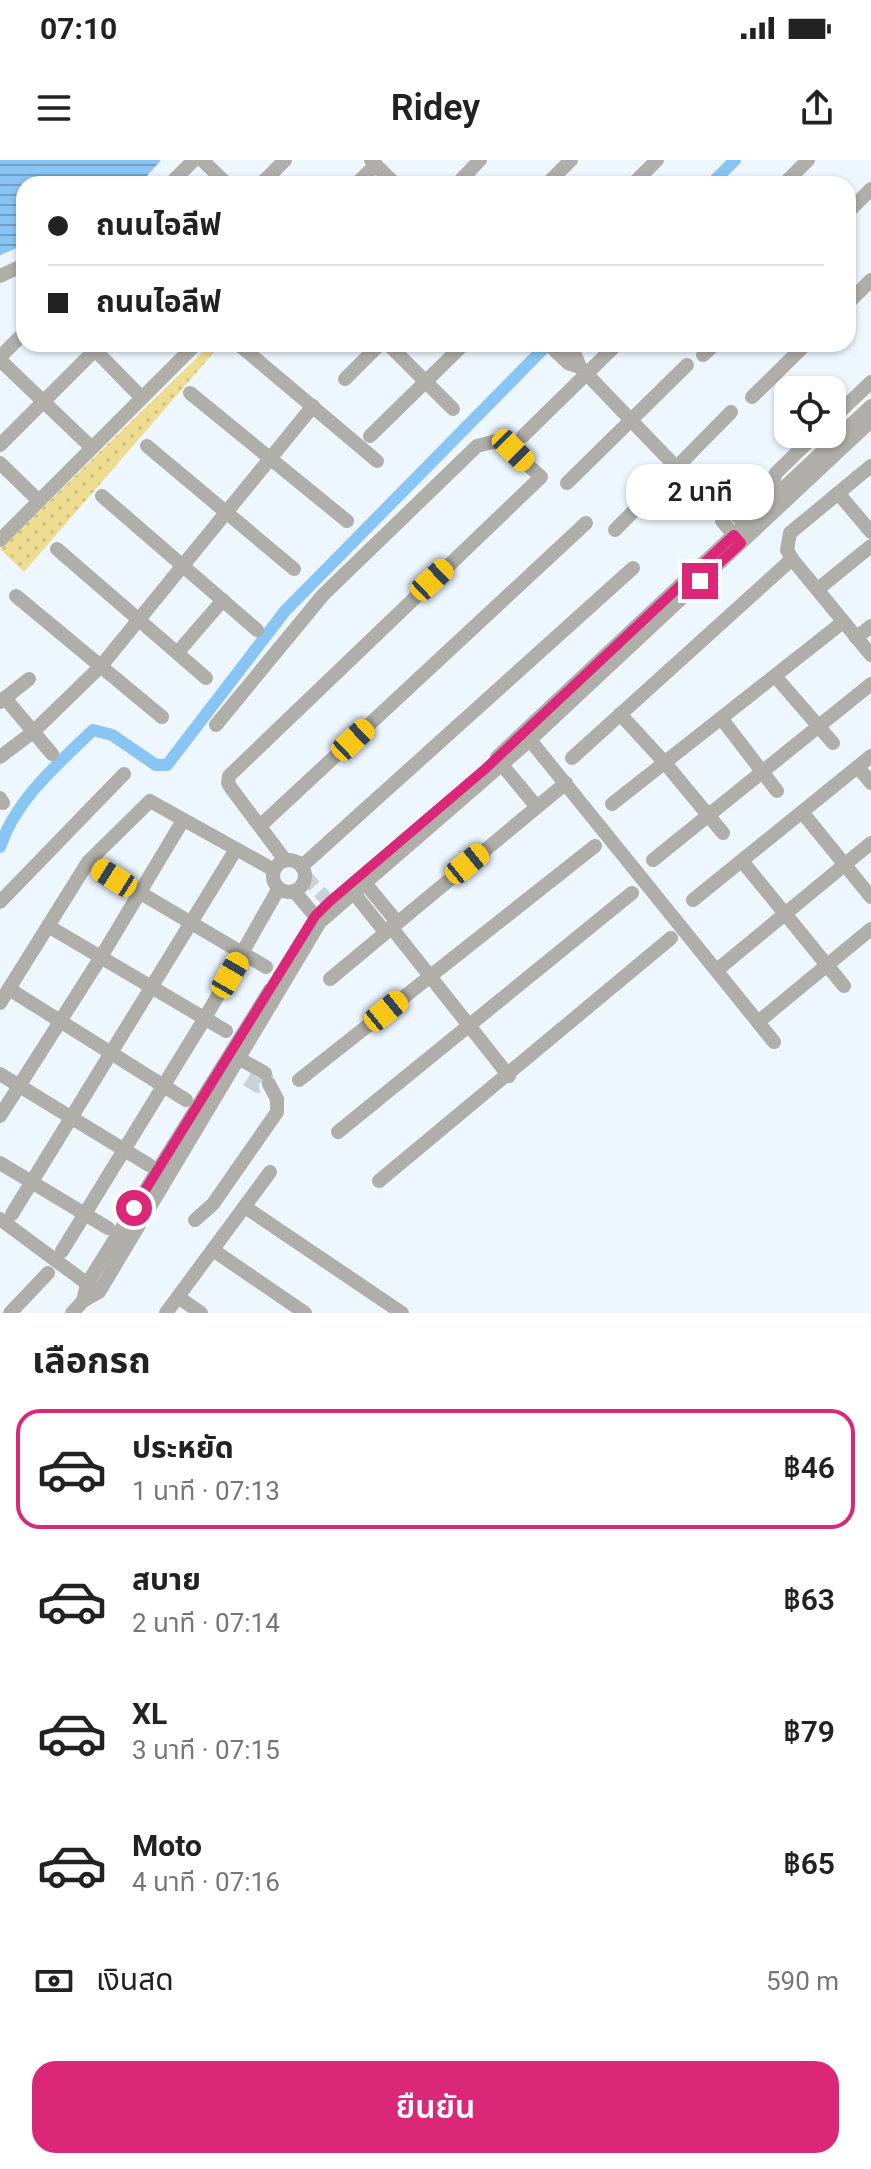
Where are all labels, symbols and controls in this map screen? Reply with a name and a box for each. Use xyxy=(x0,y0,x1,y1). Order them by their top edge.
text: 07:10 xyxy=(40,11,117,46)
icon: menu xyxy=(32,86,76,130)
icon: share xyxy=(795,86,839,130)
text: Ridey xyxy=(391,87,480,129)
text: ถนนไอลีฟ xyxy=(96,207,221,242)
text: ถนนไอลีฟ xyxy=(96,284,221,319)
map controls xyxy=(774,376,846,448)
button: locate xyxy=(774,376,846,448)
car xyxy=(488,425,538,475)
callout: 2 นาที xyxy=(626,465,774,521)
text: 2 นาที xyxy=(667,477,733,507)
car xyxy=(406,555,458,605)
route end xyxy=(682,563,718,599)
car xyxy=(327,715,379,765)
car xyxy=(441,840,493,888)
car xyxy=(87,855,141,901)
car xyxy=(208,948,252,1002)
car xyxy=(360,987,412,1035)
route start xyxy=(116,1190,152,1226)
text: เลือกรถ xyxy=(32,1340,151,1382)
text: ประหยัด xyxy=(132,1430,234,1465)
icon: car xyxy=(36,1433,108,1505)
text: ฿46 xyxy=(783,1450,835,1485)
text: 1 นาที · 07:13 xyxy=(132,1476,280,1506)
text: สบาย xyxy=(132,1562,201,1597)
icon: car xyxy=(36,1565,108,1637)
text: ฿63 xyxy=(783,1582,835,1617)
text: 2 นาที · 07:14 xyxy=(132,1608,280,1638)
text: XL xyxy=(132,1696,167,1731)
icon: car xyxy=(36,1697,108,1769)
text: ฿79 xyxy=(783,1714,835,1749)
text: 3 นาที · 07:15 xyxy=(132,1735,280,1765)
text: Moto xyxy=(132,1828,202,1863)
icon: car xyxy=(36,1829,108,1901)
text: ฿65 xyxy=(783,1846,835,1881)
text: 4 นาที · 07:16 xyxy=(132,1867,280,1897)
icon: cash xyxy=(32,1959,76,2003)
text: เงินสด xyxy=(96,1962,174,1997)
text: 590 m xyxy=(766,1966,839,1996)
button: ยืนยัน xyxy=(32,2061,839,2153)

